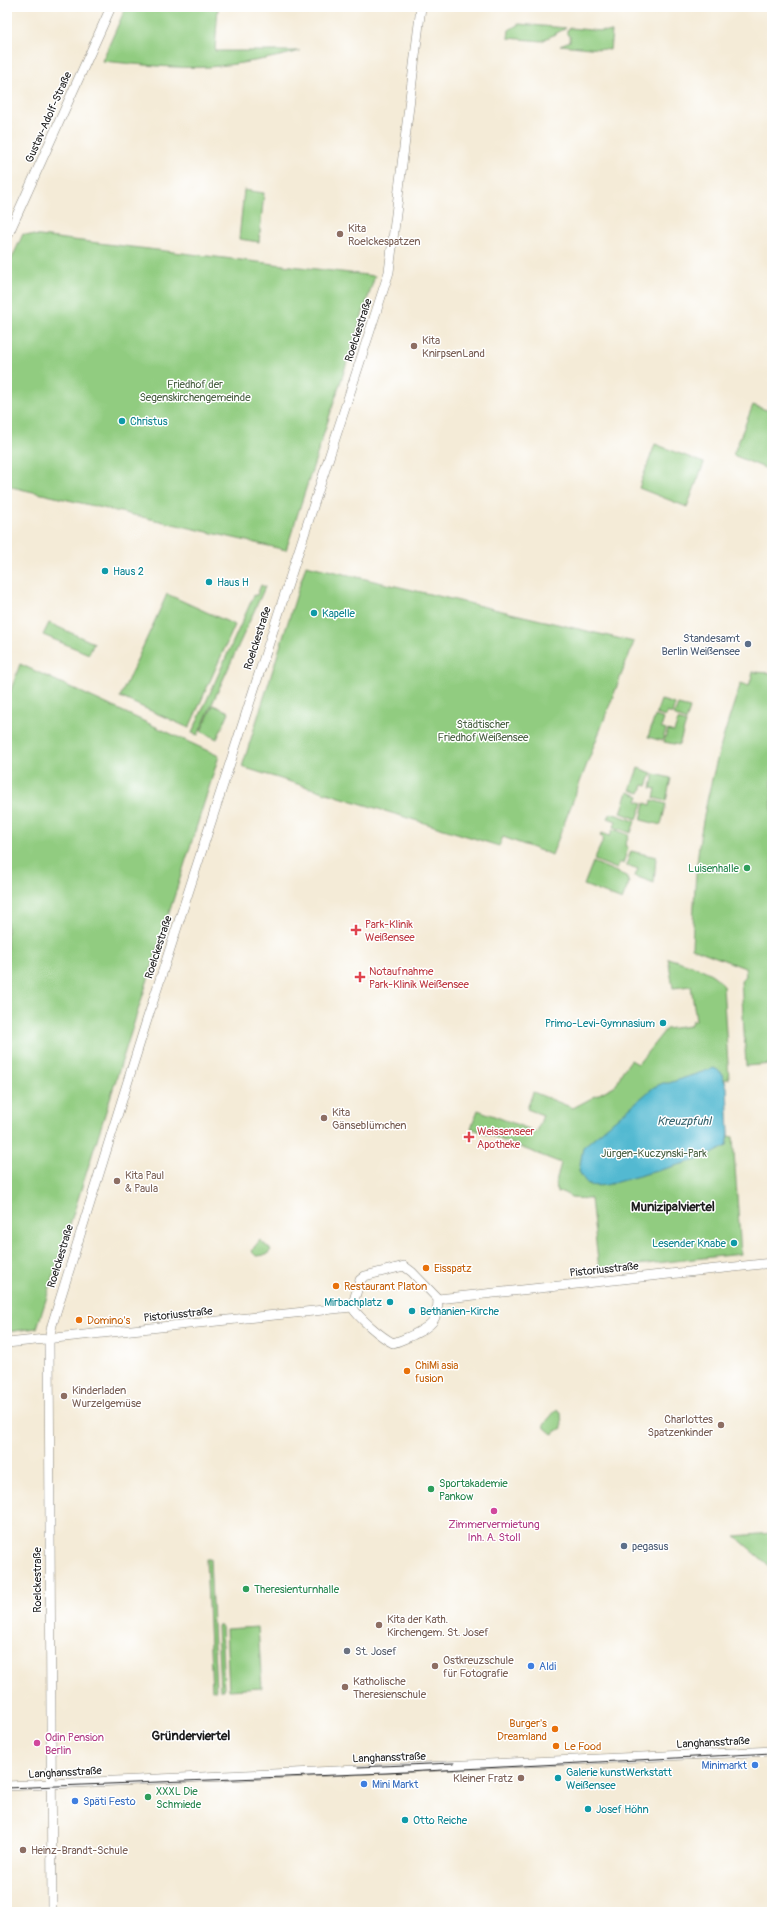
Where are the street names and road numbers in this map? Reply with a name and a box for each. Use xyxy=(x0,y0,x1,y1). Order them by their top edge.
street label: Gustav-Adolf-Straße xyxy=(23,69,75,165)
street label: Roelckestraße xyxy=(342,296,375,363)
street label: Roelckestraße xyxy=(241,604,274,671)
street label: Roelckestraße xyxy=(142,913,175,980)
street label: Roelckestraße xyxy=(45,1222,76,1289)
street label: Pistoriusstraße xyxy=(569,1259,640,1280)
street label: Pistoriusstraße xyxy=(143,1304,214,1325)
street label: Roelckestraße xyxy=(31,1547,44,1613)
street label: Langhansstraße xyxy=(676,1734,751,1751)
street label: Langhansstraße xyxy=(352,1750,427,1765)
street label: Langhansstraße xyxy=(28,1764,103,1781)

